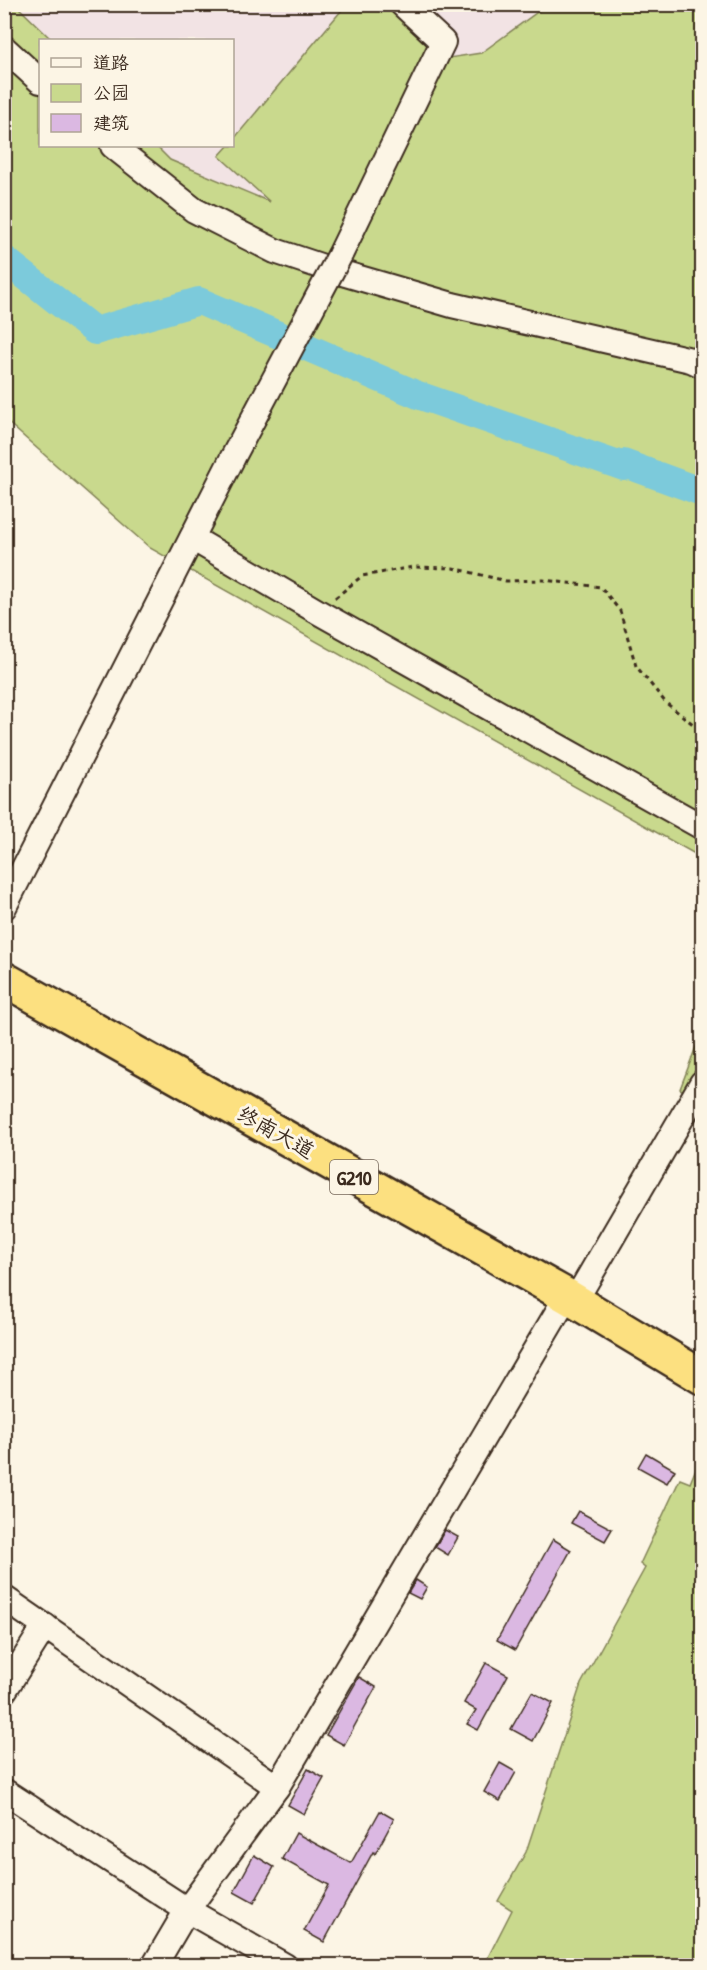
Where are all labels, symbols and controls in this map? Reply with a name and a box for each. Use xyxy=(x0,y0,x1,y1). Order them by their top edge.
legend xyxy=(39,39,234,147)
text: 道路 xyxy=(93,50,129,75)
text: 公园 xyxy=(93,80,129,105)
text: 建筑 xyxy=(93,110,129,135)
street label: 终南大道 xyxy=(232,1099,320,1165)
road number: G210 xyxy=(330,1160,378,1194)

